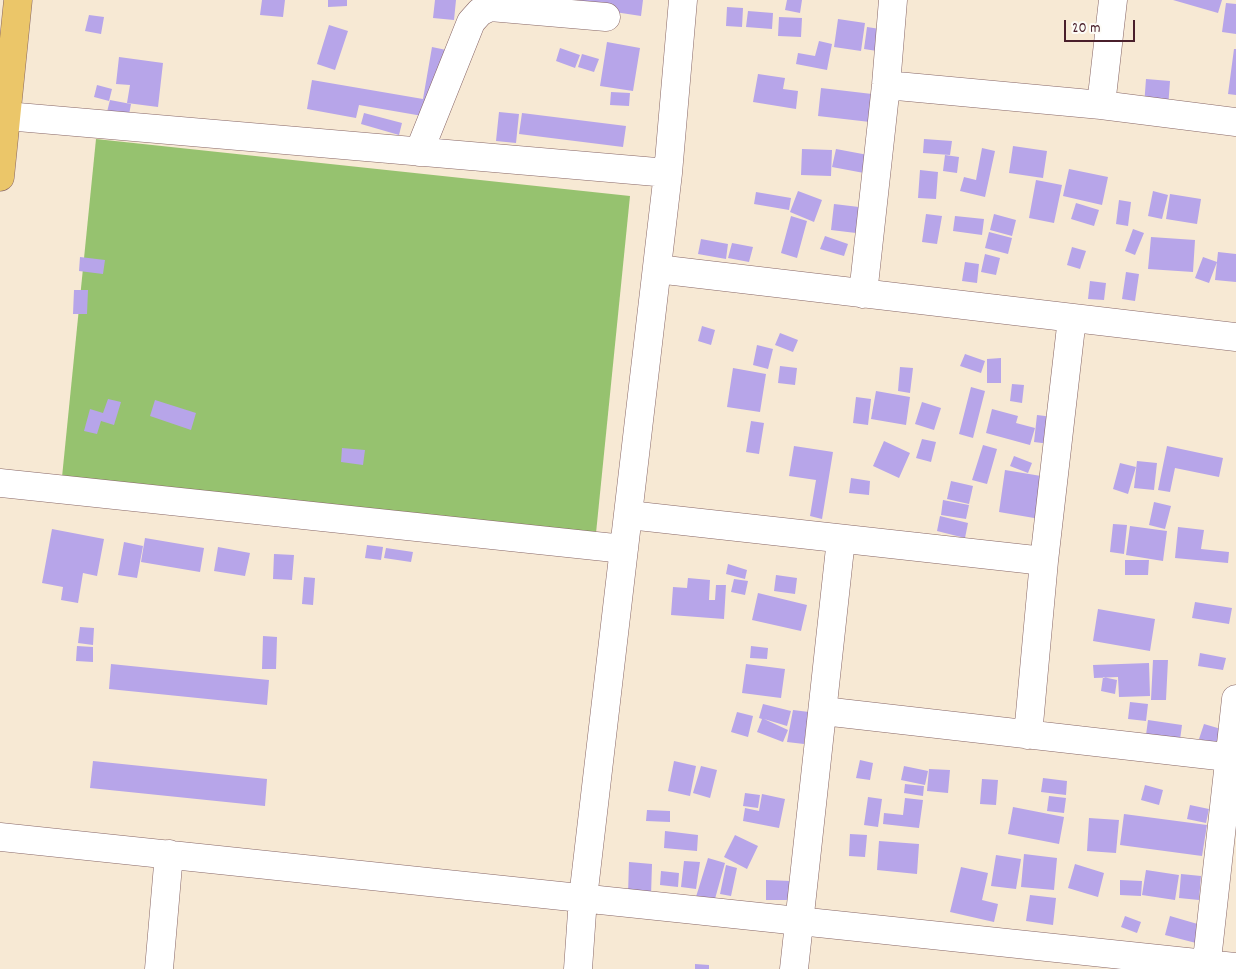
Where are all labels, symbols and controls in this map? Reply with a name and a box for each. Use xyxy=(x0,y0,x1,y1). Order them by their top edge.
scale bar xyxy=(1066,10,1137,42)
text: 20 m xyxy=(1072,18,1100,40)

